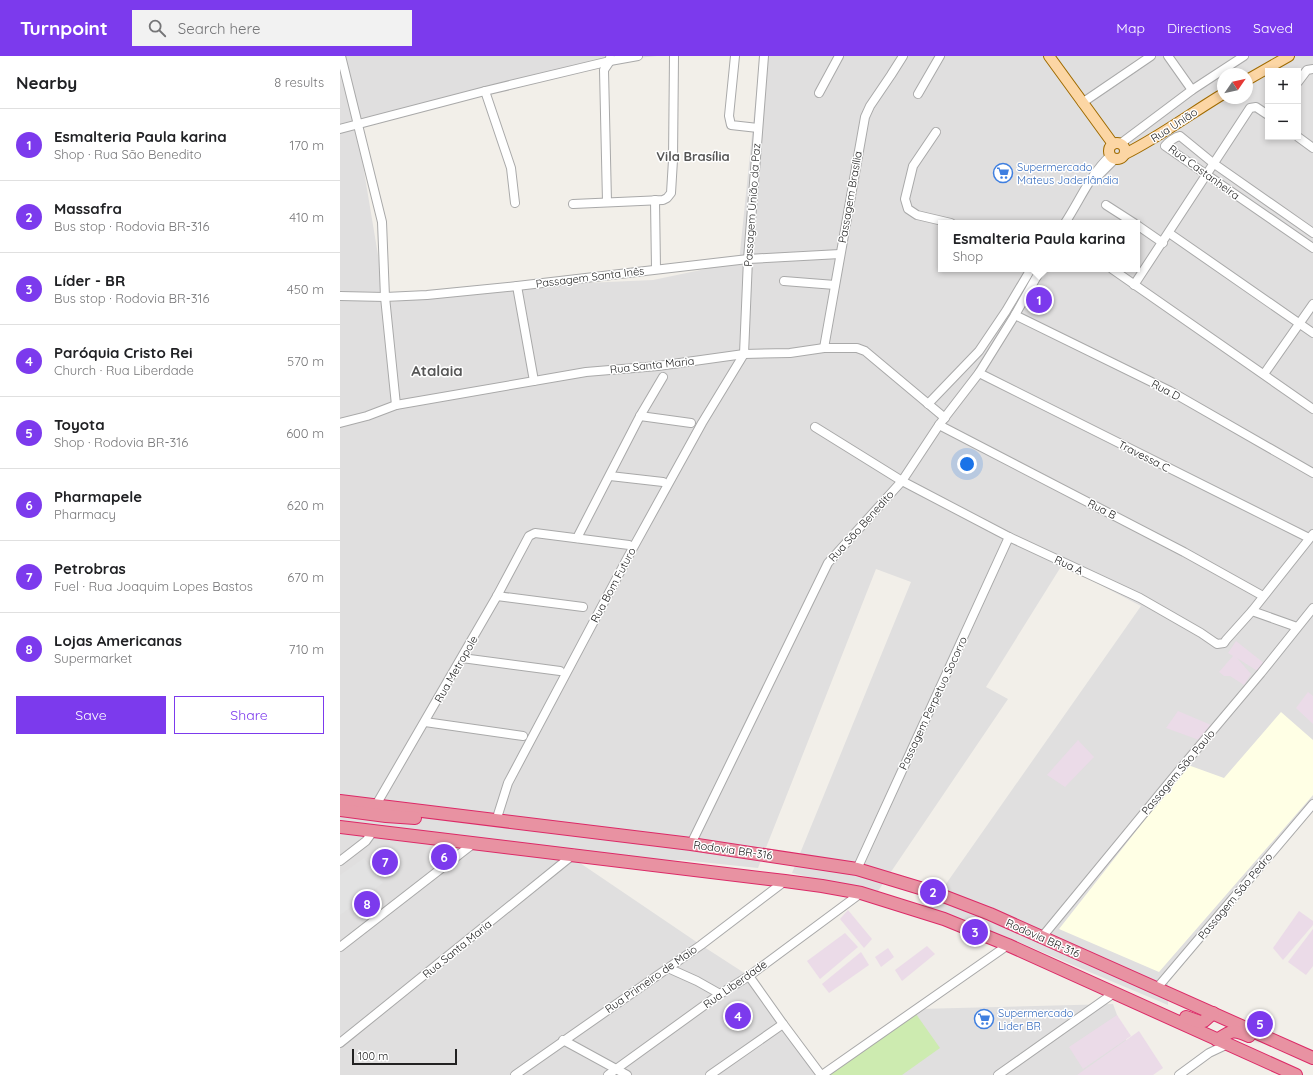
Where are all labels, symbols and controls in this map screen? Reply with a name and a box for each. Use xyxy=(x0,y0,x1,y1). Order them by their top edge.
search box xyxy=(132,10,412,46)
text: Turnpoint xyxy=(20,16,108,40)
icon: search xyxy=(146,17,168,39)
text: Search here xyxy=(178,19,261,38)
text: Map xyxy=(1116,19,1145,37)
text: Directions xyxy=(1167,19,1231,37)
text: Saved xyxy=(1253,19,1293,37)
north arrow xyxy=(1217,68,1253,104)
map controls xyxy=(1265,68,1301,140)
button: + xyxy=(1265,68,1301,104)
text: Nearby xyxy=(16,72,77,93)
text: 8 results xyxy=(274,74,324,90)
street label: Rua União xyxy=(1148,104,1200,145)
button: − xyxy=(1265,104,1301,140)
text: Esmalteria Paula karina xyxy=(54,127,227,146)
text: 1 xyxy=(26,137,32,153)
text: 170 m xyxy=(289,137,324,153)
street label: Rua Castanheira xyxy=(1166,141,1242,203)
street label: Passagem União da Paz xyxy=(741,143,763,267)
text: Shop · Rua São Benedito xyxy=(54,146,202,162)
district label: Vila Brasília xyxy=(656,148,730,164)
street label: Passagem Brasília xyxy=(835,150,865,244)
place label: Supermercado Mateus Jaderlândia xyxy=(1017,160,1118,187)
supermarket icon: Supermercado Mateus Jaderlândia xyxy=(992,162,1014,184)
text: Massafra xyxy=(54,199,122,218)
text: 2 xyxy=(25,209,33,225)
text: 410 m xyxy=(289,209,324,225)
text: Bus stop · Rodovia BR-316 xyxy=(54,218,209,234)
popup xyxy=(938,220,1140,272)
text: Esmalteria Paula karina xyxy=(953,229,1125,248)
text: Shop xyxy=(953,248,983,264)
street label: Passagem Santa Inês xyxy=(535,263,645,291)
text: Líder - BR xyxy=(54,271,125,290)
text: 3 xyxy=(26,281,32,297)
text: 450 m xyxy=(287,281,324,297)
pin: 1 xyxy=(1026,285,1052,315)
text: Bus stop · Rodovia BR-316 xyxy=(54,290,209,306)
text: Paróquia Cristo Rei xyxy=(54,343,193,362)
text: 4 xyxy=(25,353,33,369)
text: 570 m xyxy=(287,353,324,369)
street label: Rua Santa Maria xyxy=(609,354,695,376)
district label: Atalaia xyxy=(411,361,463,380)
text: Church · Rua Liberdade xyxy=(54,362,194,378)
street label: Rua D xyxy=(1149,377,1183,404)
text: Toyota xyxy=(54,415,105,434)
text: 5 xyxy=(25,425,33,441)
text: 600 m xyxy=(286,425,324,441)
text: Shop · Rodovia BR-316 xyxy=(54,434,188,450)
street label: Travessa C xyxy=(1116,437,1172,475)
your location xyxy=(957,454,977,474)
text: Pharmapele xyxy=(54,487,142,506)
street label: Rua São Benedito xyxy=(825,487,897,564)
street label: Rua B xyxy=(1085,496,1119,522)
text: 6 xyxy=(25,497,33,513)
text: 620 m xyxy=(287,497,324,513)
text: Pharmacy xyxy=(54,506,116,522)
street label: Rua Bom Futuro xyxy=(587,545,639,625)
street label: Rua A xyxy=(1052,552,1086,578)
text: Petrobras xyxy=(54,559,126,578)
text: 7 xyxy=(25,569,33,585)
text: 670 m xyxy=(287,569,324,585)
text: Fuel · Rua Joaquim Lopes Bastos xyxy=(54,578,253,594)
text: Lojas Americanas xyxy=(54,631,182,650)
street label: Rua Metropole xyxy=(431,633,481,705)
street label: Passagem Perpetuo Socorro xyxy=(896,634,970,772)
text: 8 xyxy=(25,641,33,657)
text: 710 m xyxy=(289,641,324,657)
text: Supermarket xyxy=(54,650,132,666)
button: Save xyxy=(16,696,166,734)
button: Share xyxy=(174,696,324,734)
street label: Passagem São Paulo xyxy=(1138,726,1218,817)
street label: Rodovia BR-316 xyxy=(693,838,773,862)
pin: 6 xyxy=(431,842,457,872)
pin: 7 xyxy=(372,847,398,877)
street label: Passagem São Pedro xyxy=(1195,850,1275,942)
pin: 2 xyxy=(920,877,946,907)
pin: 8 xyxy=(354,889,380,919)
street label: Rodovia BR-316 xyxy=(1004,915,1082,961)
street label: Rua Santa Maria xyxy=(420,917,494,981)
pin: 3 xyxy=(962,917,988,947)
street label: Rua Primeiro de Maio xyxy=(602,942,700,1016)
street label: Rua Liberdade xyxy=(700,957,770,1011)
pin: 4 xyxy=(725,1001,751,1031)
place label: Supermercado Lider BR xyxy=(998,1006,1074,1033)
supermarket icon: Supermercado Lider BR xyxy=(973,1008,995,1030)
pin: 5 xyxy=(1247,1009,1273,1039)
scale bar xyxy=(352,1047,457,1066)
text: 100 m xyxy=(358,1049,388,1063)

